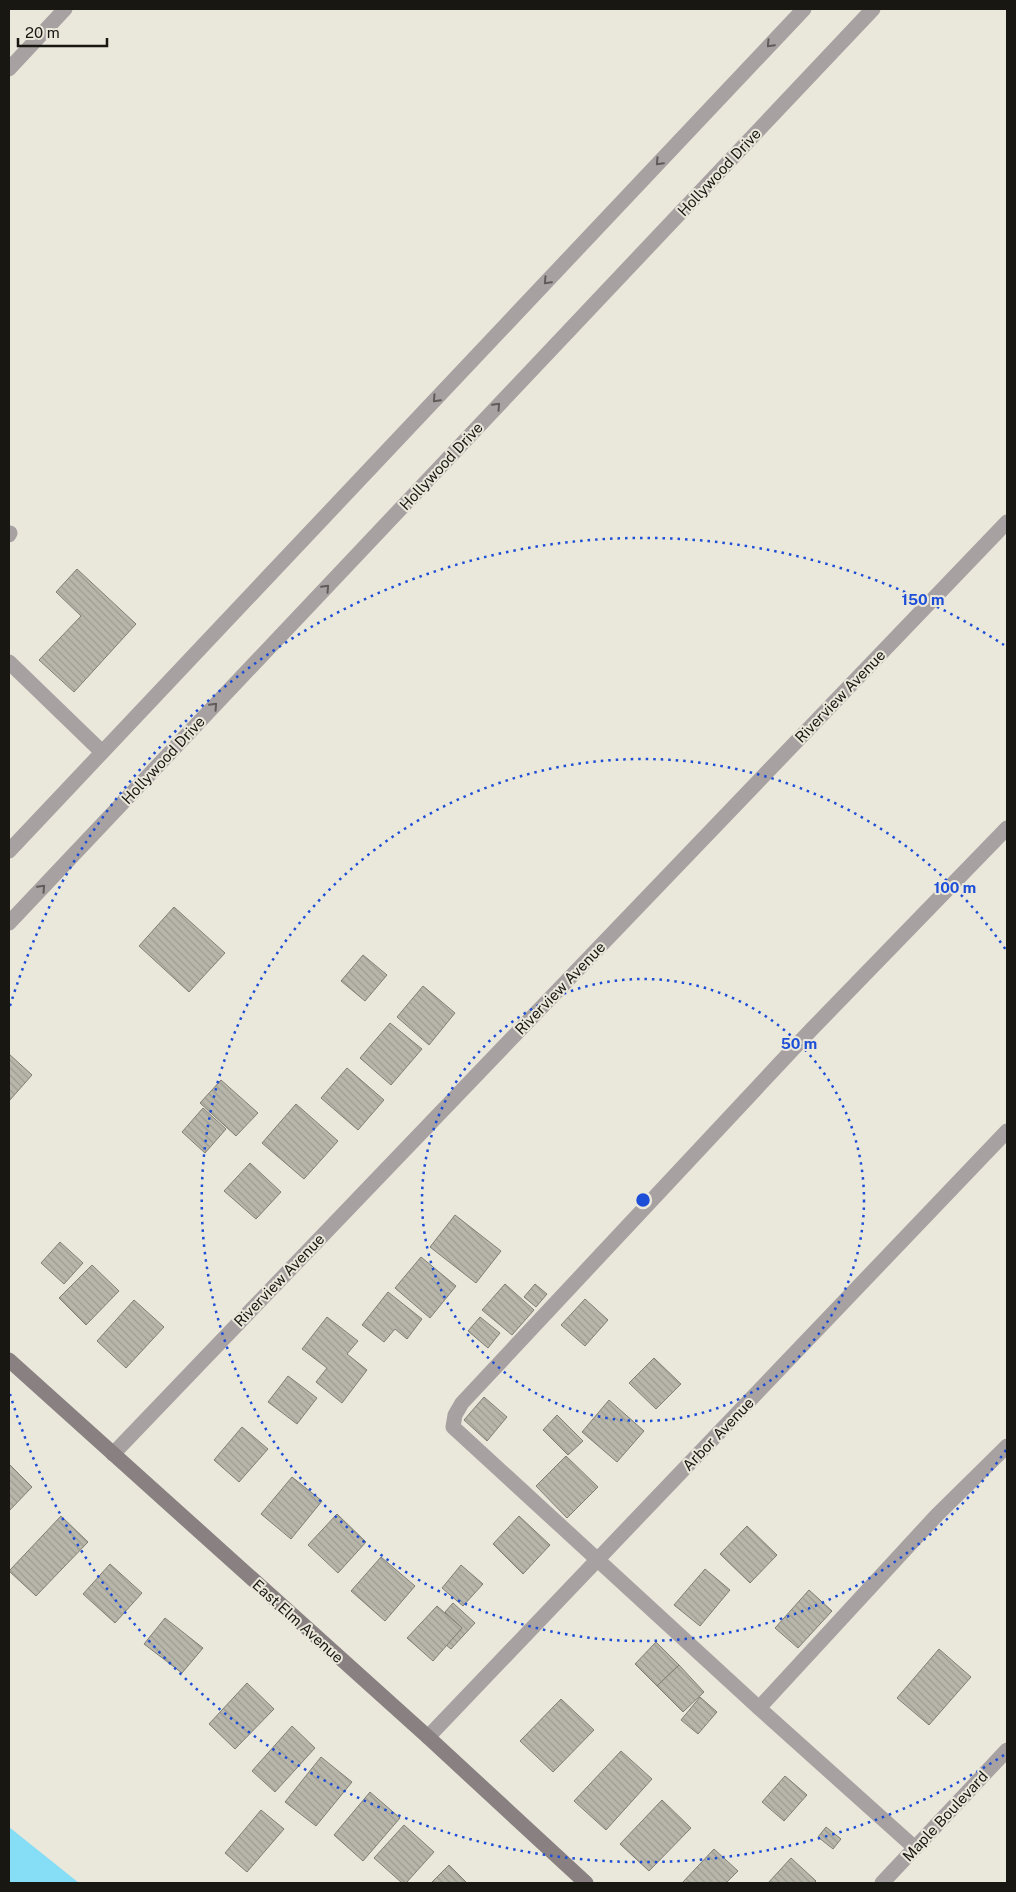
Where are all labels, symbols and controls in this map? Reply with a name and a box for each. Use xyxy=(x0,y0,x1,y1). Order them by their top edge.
scale bar xyxy=(18,15,106,47)
text: 20 m xyxy=(25,24,60,41)
one-way arrow xyxy=(767,39,776,48)
street label: Hollywood Drive xyxy=(674,125,764,219)
one-way arrow xyxy=(656,157,665,166)
one-way arrow xyxy=(544,275,553,284)
one-way arrow xyxy=(433,393,442,402)
one-way arrow xyxy=(491,403,500,412)
street label: Hollywood Drive xyxy=(396,419,486,513)
one-way arrow xyxy=(320,584,329,593)
text: 150 m xyxy=(901,591,945,608)
street label: Riverview Avenue xyxy=(791,646,889,746)
one-way arrow xyxy=(208,703,217,712)
street label: Hollywood Drive xyxy=(118,713,208,807)
text: 100 m xyxy=(934,879,976,896)
one-way arrow xyxy=(36,884,45,893)
street label: Riverview Avenue xyxy=(511,938,609,1038)
text: 50 m xyxy=(781,1035,817,1052)
centre of rings xyxy=(634,1191,652,1209)
street label: Riverview Avenue xyxy=(230,1230,328,1330)
street label: Arbor Avenue xyxy=(679,1394,757,1474)
street label: East Elm Avenue xyxy=(249,1576,347,1666)
street label: Maple Boulevard xyxy=(899,1767,991,1865)

